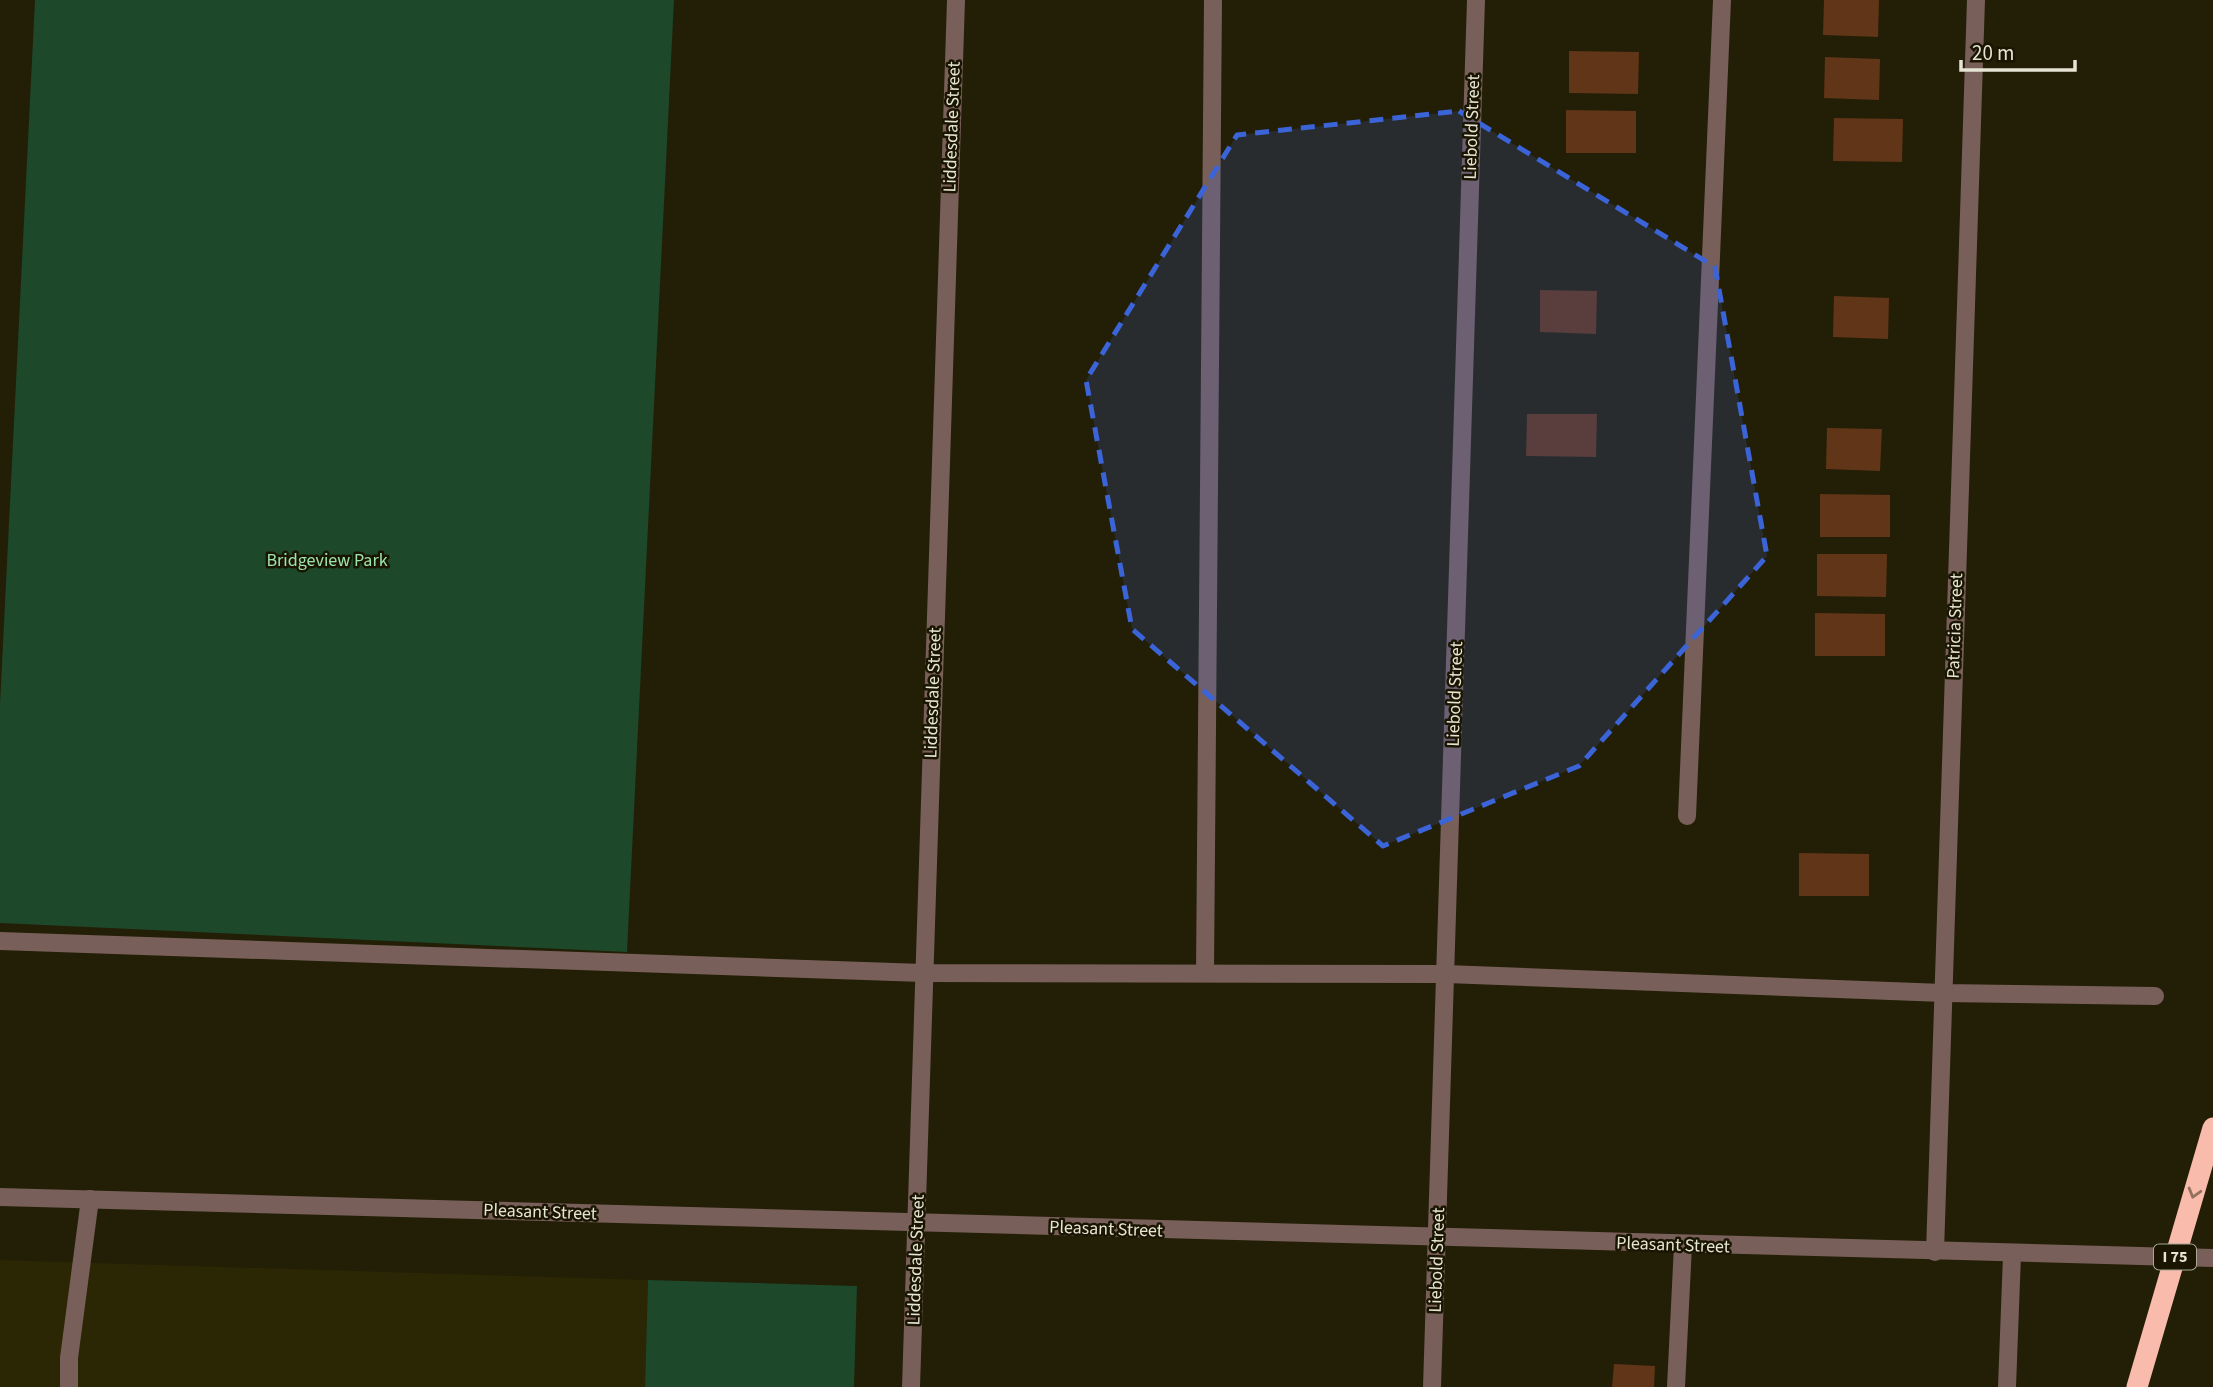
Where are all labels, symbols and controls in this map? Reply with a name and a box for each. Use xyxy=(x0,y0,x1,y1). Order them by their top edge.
scale bar xyxy=(1961,28,2075,72)
text: 20 m xyxy=(1972,38,2014,68)
street label: Liddesdale Street xyxy=(937,61,967,193)
street label: Liebold Street xyxy=(1458,74,1486,180)
park label: Bridgeview Park xyxy=(266,548,388,573)
street label: Patricia Street xyxy=(1941,573,1969,679)
street label: Liddesdale Street xyxy=(918,627,948,759)
street label: Liebold Street xyxy=(1441,641,1469,747)
one-way arrow xyxy=(2187,1187,2202,1199)
street label: Liddesdale Street xyxy=(901,1194,931,1326)
street label: Pleasant Street xyxy=(483,1198,597,1226)
street label: Liebold Street xyxy=(1423,1207,1451,1313)
street label: Pleasant Street xyxy=(1049,1215,1163,1243)
street label: Pleasant Street xyxy=(1616,1231,1730,1259)
road number: I 75 xyxy=(2154,1245,2196,1270)

